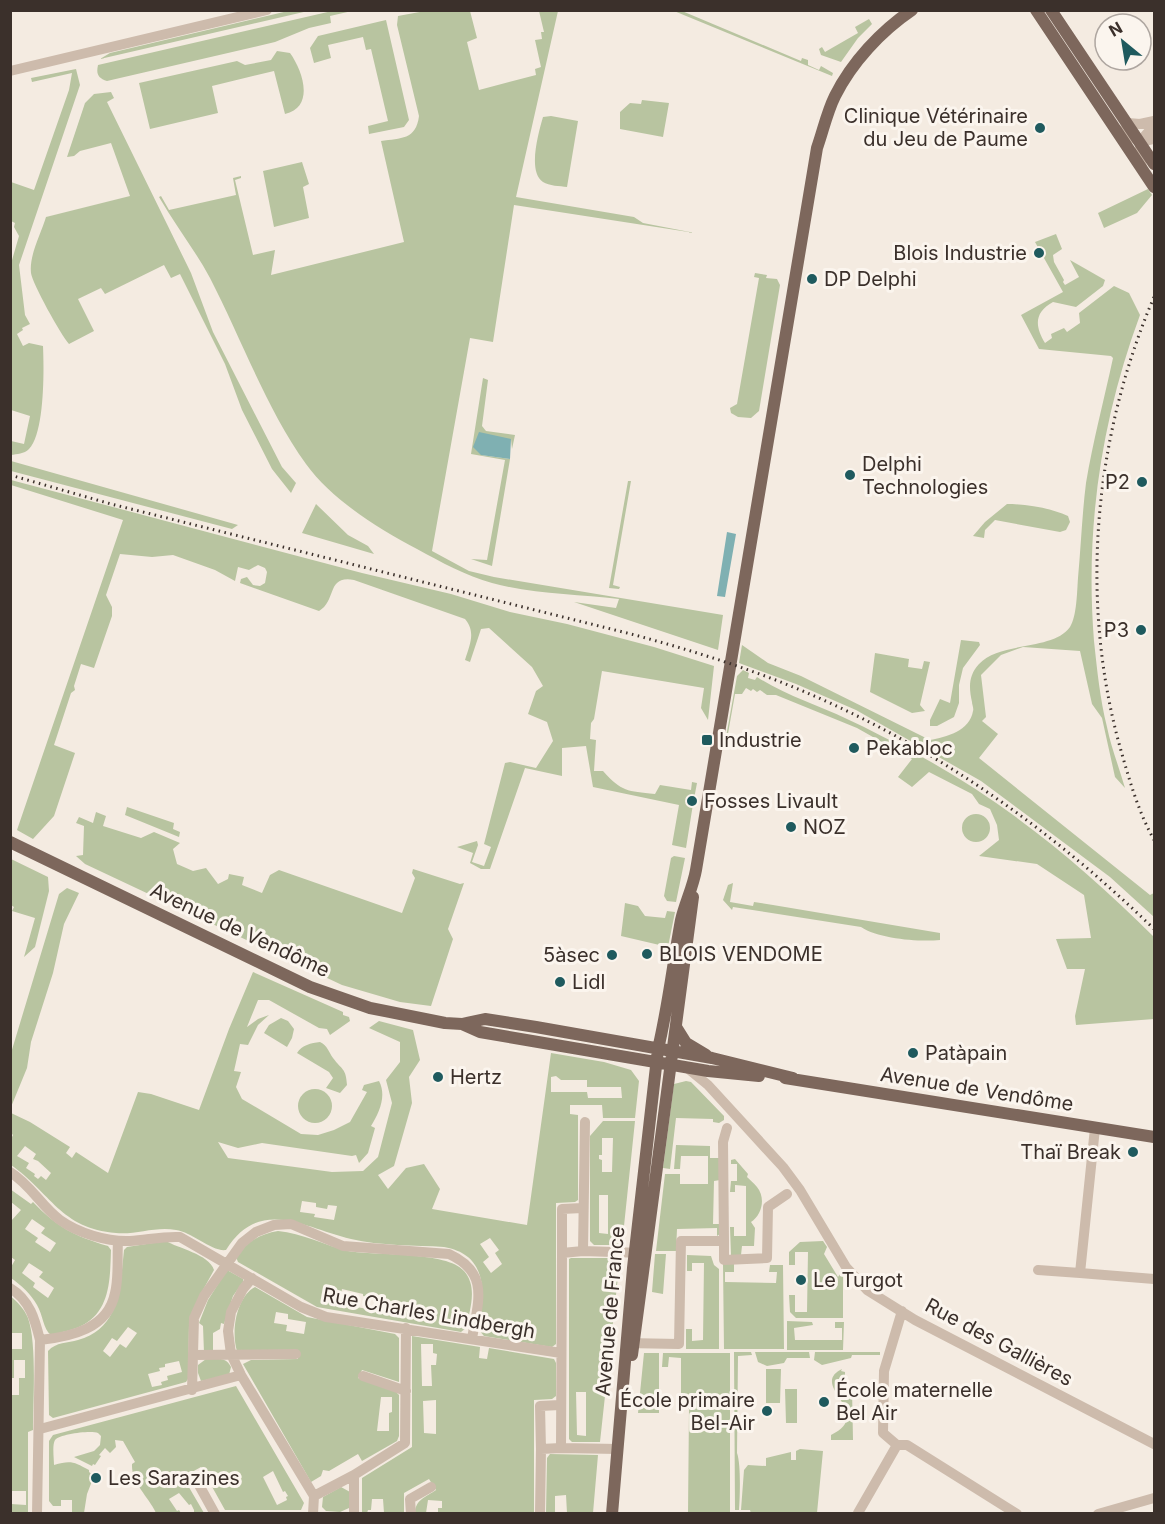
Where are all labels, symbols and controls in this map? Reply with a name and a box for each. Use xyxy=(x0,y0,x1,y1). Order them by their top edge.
north arrow xyxy=(1093,12,1153,72)
text: N xyxy=(1105,17,1126,41)
place label: Clinique Vétérinaire du Jeu de Paume xyxy=(844,104,1028,151)
marker: Clinique Vétérinaire du Jeu de Paume xyxy=(1033,121,1047,135)
place label: Blois Industrie xyxy=(893,241,1027,265)
marker: Blois Industrie xyxy=(1032,246,1046,260)
place label: DP Delphi xyxy=(824,267,917,291)
marker: DP Delphi xyxy=(805,272,819,286)
place label: Delphi Technologies xyxy=(862,452,988,499)
marker: Delphi Technologies xyxy=(843,468,857,482)
place label: P2 xyxy=(1105,470,1130,494)
marker: P2 xyxy=(1135,475,1149,489)
place label: P3 xyxy=(1104,618,1129,642)
marker: P3 xyxy=(1134,623,1148,637)
place label: Industrie xyxy=(719,728,802,752)
marker: Industrie xyxy=(700,733,714,747)
place label: Pekabloc xyxy=(866,736,953,760)
marker: Pekabloc xyxy=(847,741,861,755)
place label: Fosses Livault xyxy=(704,789,838,813)
marker: Fosses Livault xyxy=(685,794,699,808)
place label: NOZ xyxy=(803,815,846,839)
marker: NOZ xyxy=(784,820,798,834)
street label: Avenue de Vendôme xyxy=(147,878,333,982)
place label: BLOIS VENDOME xyxy=(659,942,823,966)
place label: 5àsec xyxy=(543,943,600,967)
marker: BLOIS VENDOME xyxy=(640,947,654,961)
marker: 5àsec xyxy=(605,948,619,962)
place label: Lidl xyxy=(572,970,605,994)
marker: Lidl xyxy=(553,975,567,989)
place label: Patàpain xyxy=(925,1041,1007,1065)
marker: Patàpain xyxy=(906,1046,920,1060)
street label: Avenue de Vendôme xyxy=(879,1062,1075,1116)
place label: Hertz xyxy=(450,1065,502,1089)
marker: Hertz xyxy=(431,1070,445,1084)
place label: Thaï Break xyxy=(1020,1140,1121,1164)
marker: Thaï Break xyxy=(1126,1145,1140,1159)
street label: Avenue de France xyxy=(591,1225,629,1397)
place label: Le Turgot xyxy=(813,1268,903,1292)
marker: Le Turgot xyxy=(794,1273,808,1287)
street label: Rue Charles Lindbergh xyxy=(321,1282,537,1344)
street label: Rue des Gallières xyxy=(921,1293,1077,1391)
place label: École maternelle Bel Air xyxy=(836,1377,993,1425)
place label: École primaire Bel-Air xyxy=(620,1387,755,1435)
marker: École maternelle Bel Air xyxy=(817,1395,831,1409)
marker: École primaire Bel-Air xyxy=(760,1404,774,1418)
place label: Les Sarazines xyxy=(108,1466,240,1490)
marker: Les Sarazines xyxy=(89,1471,103,1485)

